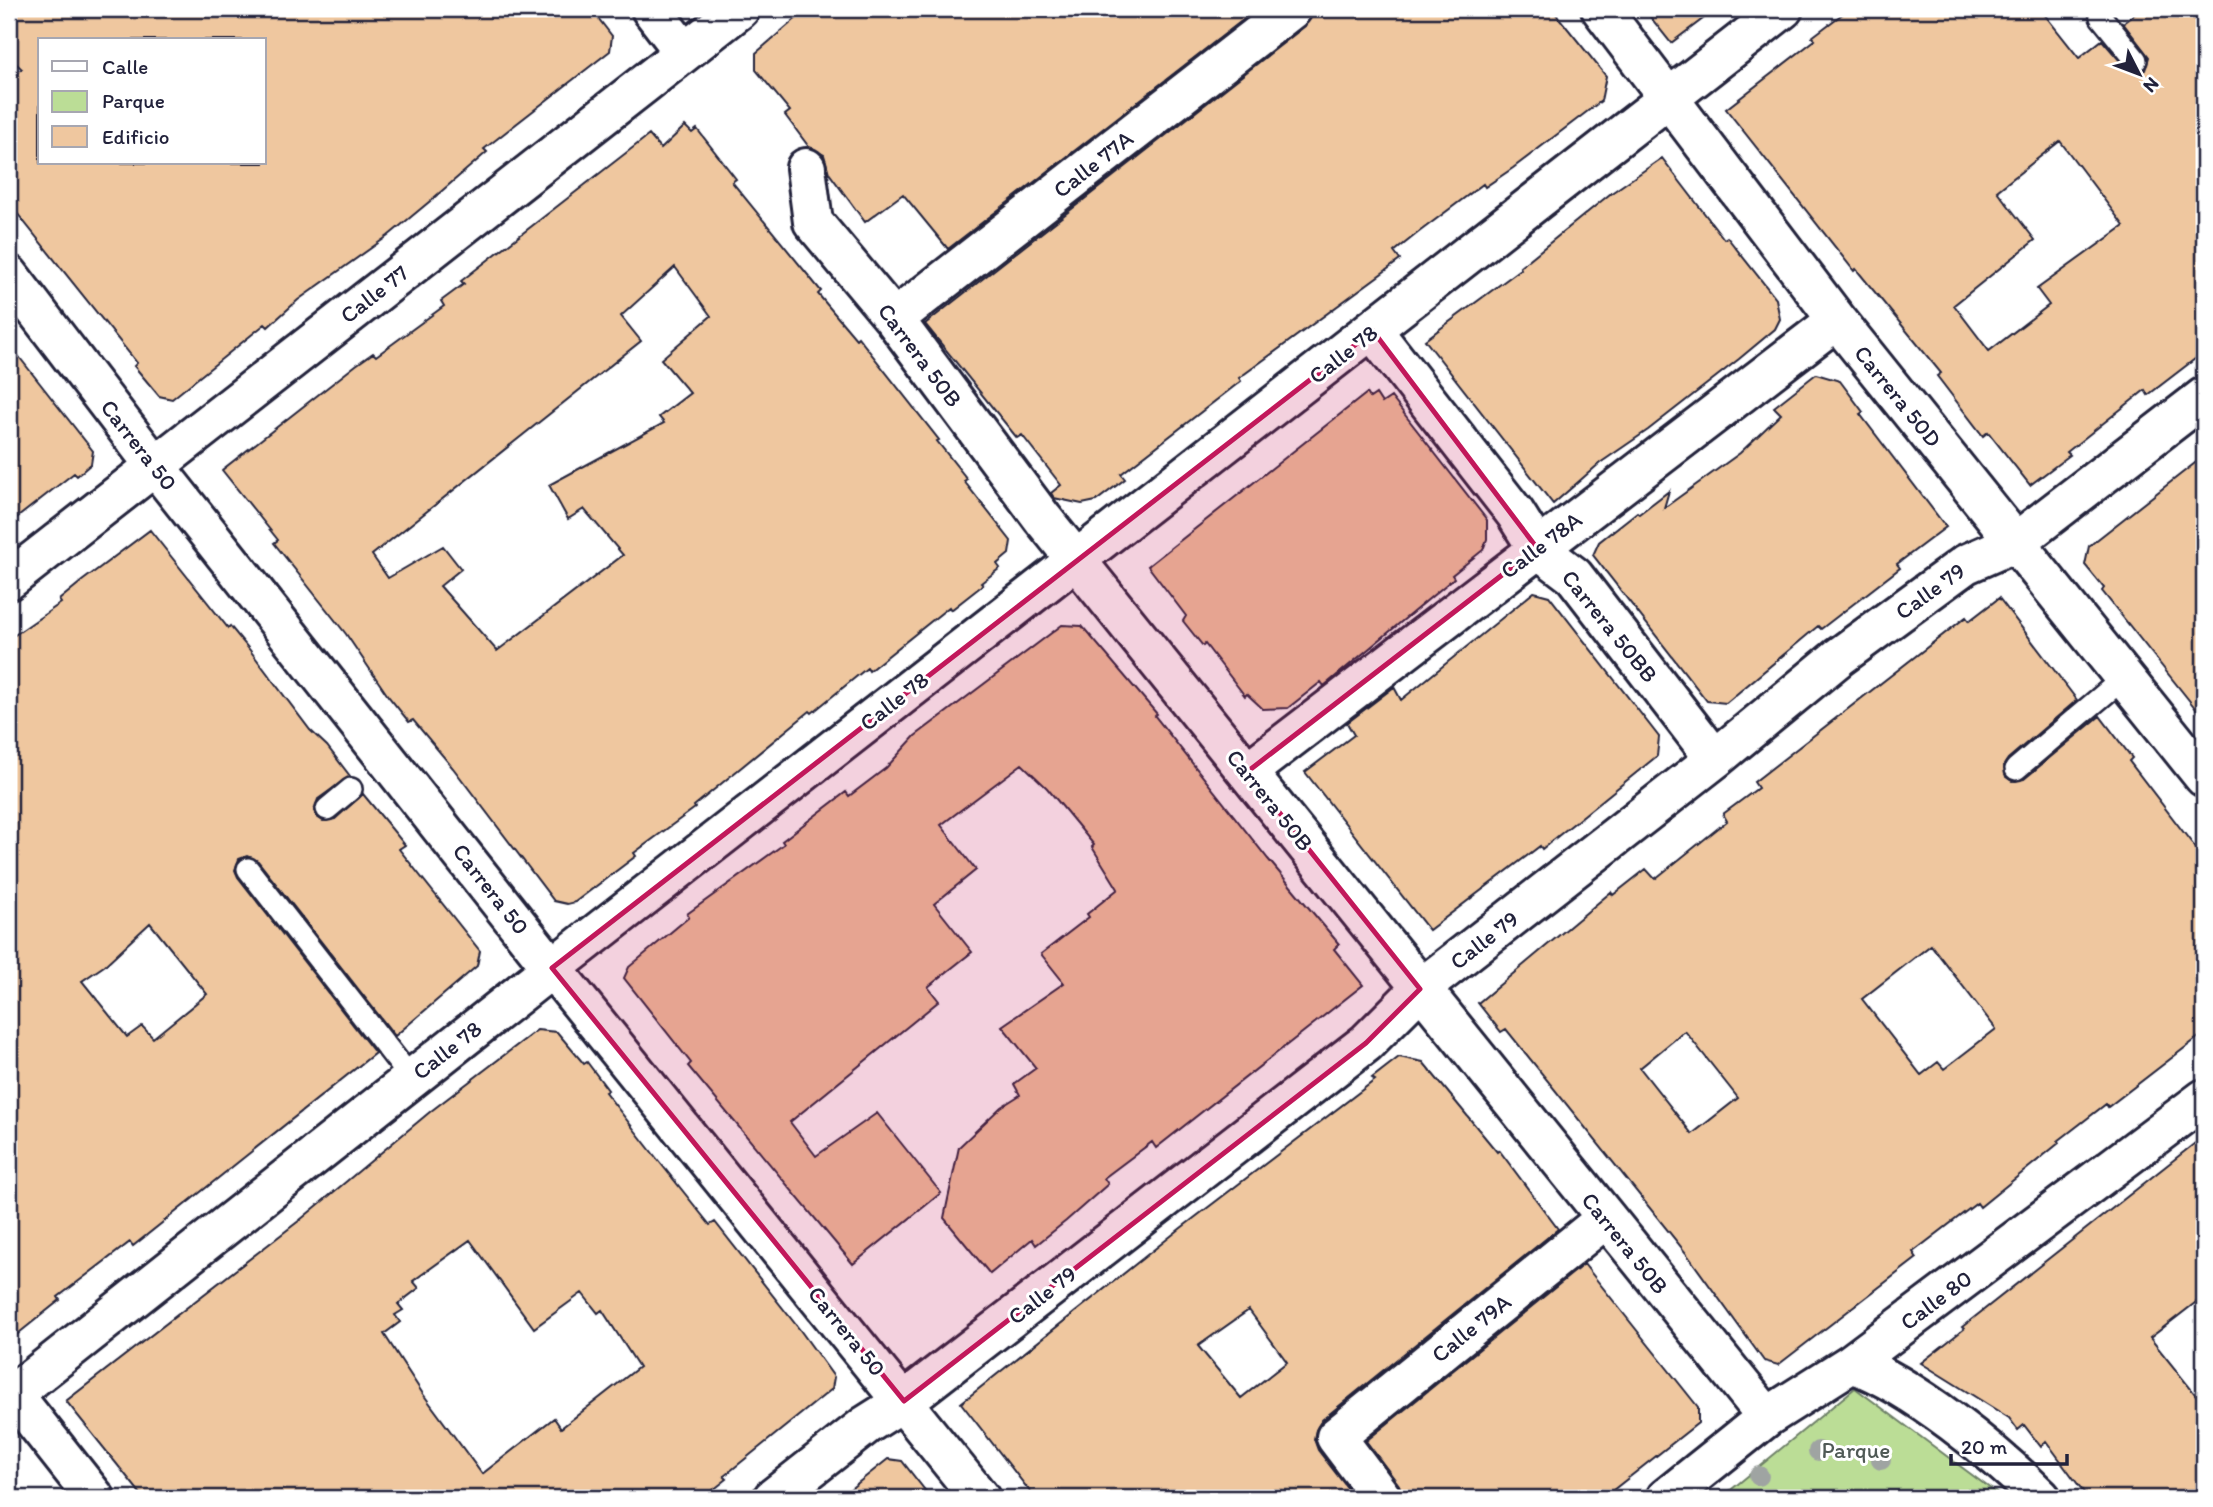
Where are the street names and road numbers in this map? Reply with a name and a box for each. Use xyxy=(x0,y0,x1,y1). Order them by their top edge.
street label: Calle 77A xyxy=(1048,124,1139,204)
street label: Calle 77 xyxy=(334,259,414,329)
street label: Carrera 50B xyxy=(872,298,968,412)
street label: Calle 78 xyxy=(1303,318,1383,390)
street label: Carrera 50D xyxy=(1848,339,1948,453)
street label: Carrera 50 xyxy=(95,394,183,496)
street label: Calle 78A xyxy=(1495,505,1587,585)
street label: Calle 79 xyxy=(1890,556,1970,626)
street label: Carrera 50BB xyxy=(1556,564,1664,688)
street label: Calle 78 xyxy=(854,665,934,737)
street label: Carrera 50B xyxy=(1220,743,1320,857)
street label: Carrera 50 xyxy=(447,838,535,940)
street label: Calle 79 xyxy=(1444,905,1524,975)
street label: Calle 78 xyxy=(407,1014,487,1086)
street label: Carrera 50B xyxy=(1575,1186,1675,1300)
street label: Calle 79 xyxy=(1002,1260,1082,1330)
street label: Calle 80 xyxy=(1895,1264,1977,1336)
street label: Carrera 50 xyxy=(802,1280,892,1382)
street label: Calle 79A xyxy=(1426,1287,1517,1368)

